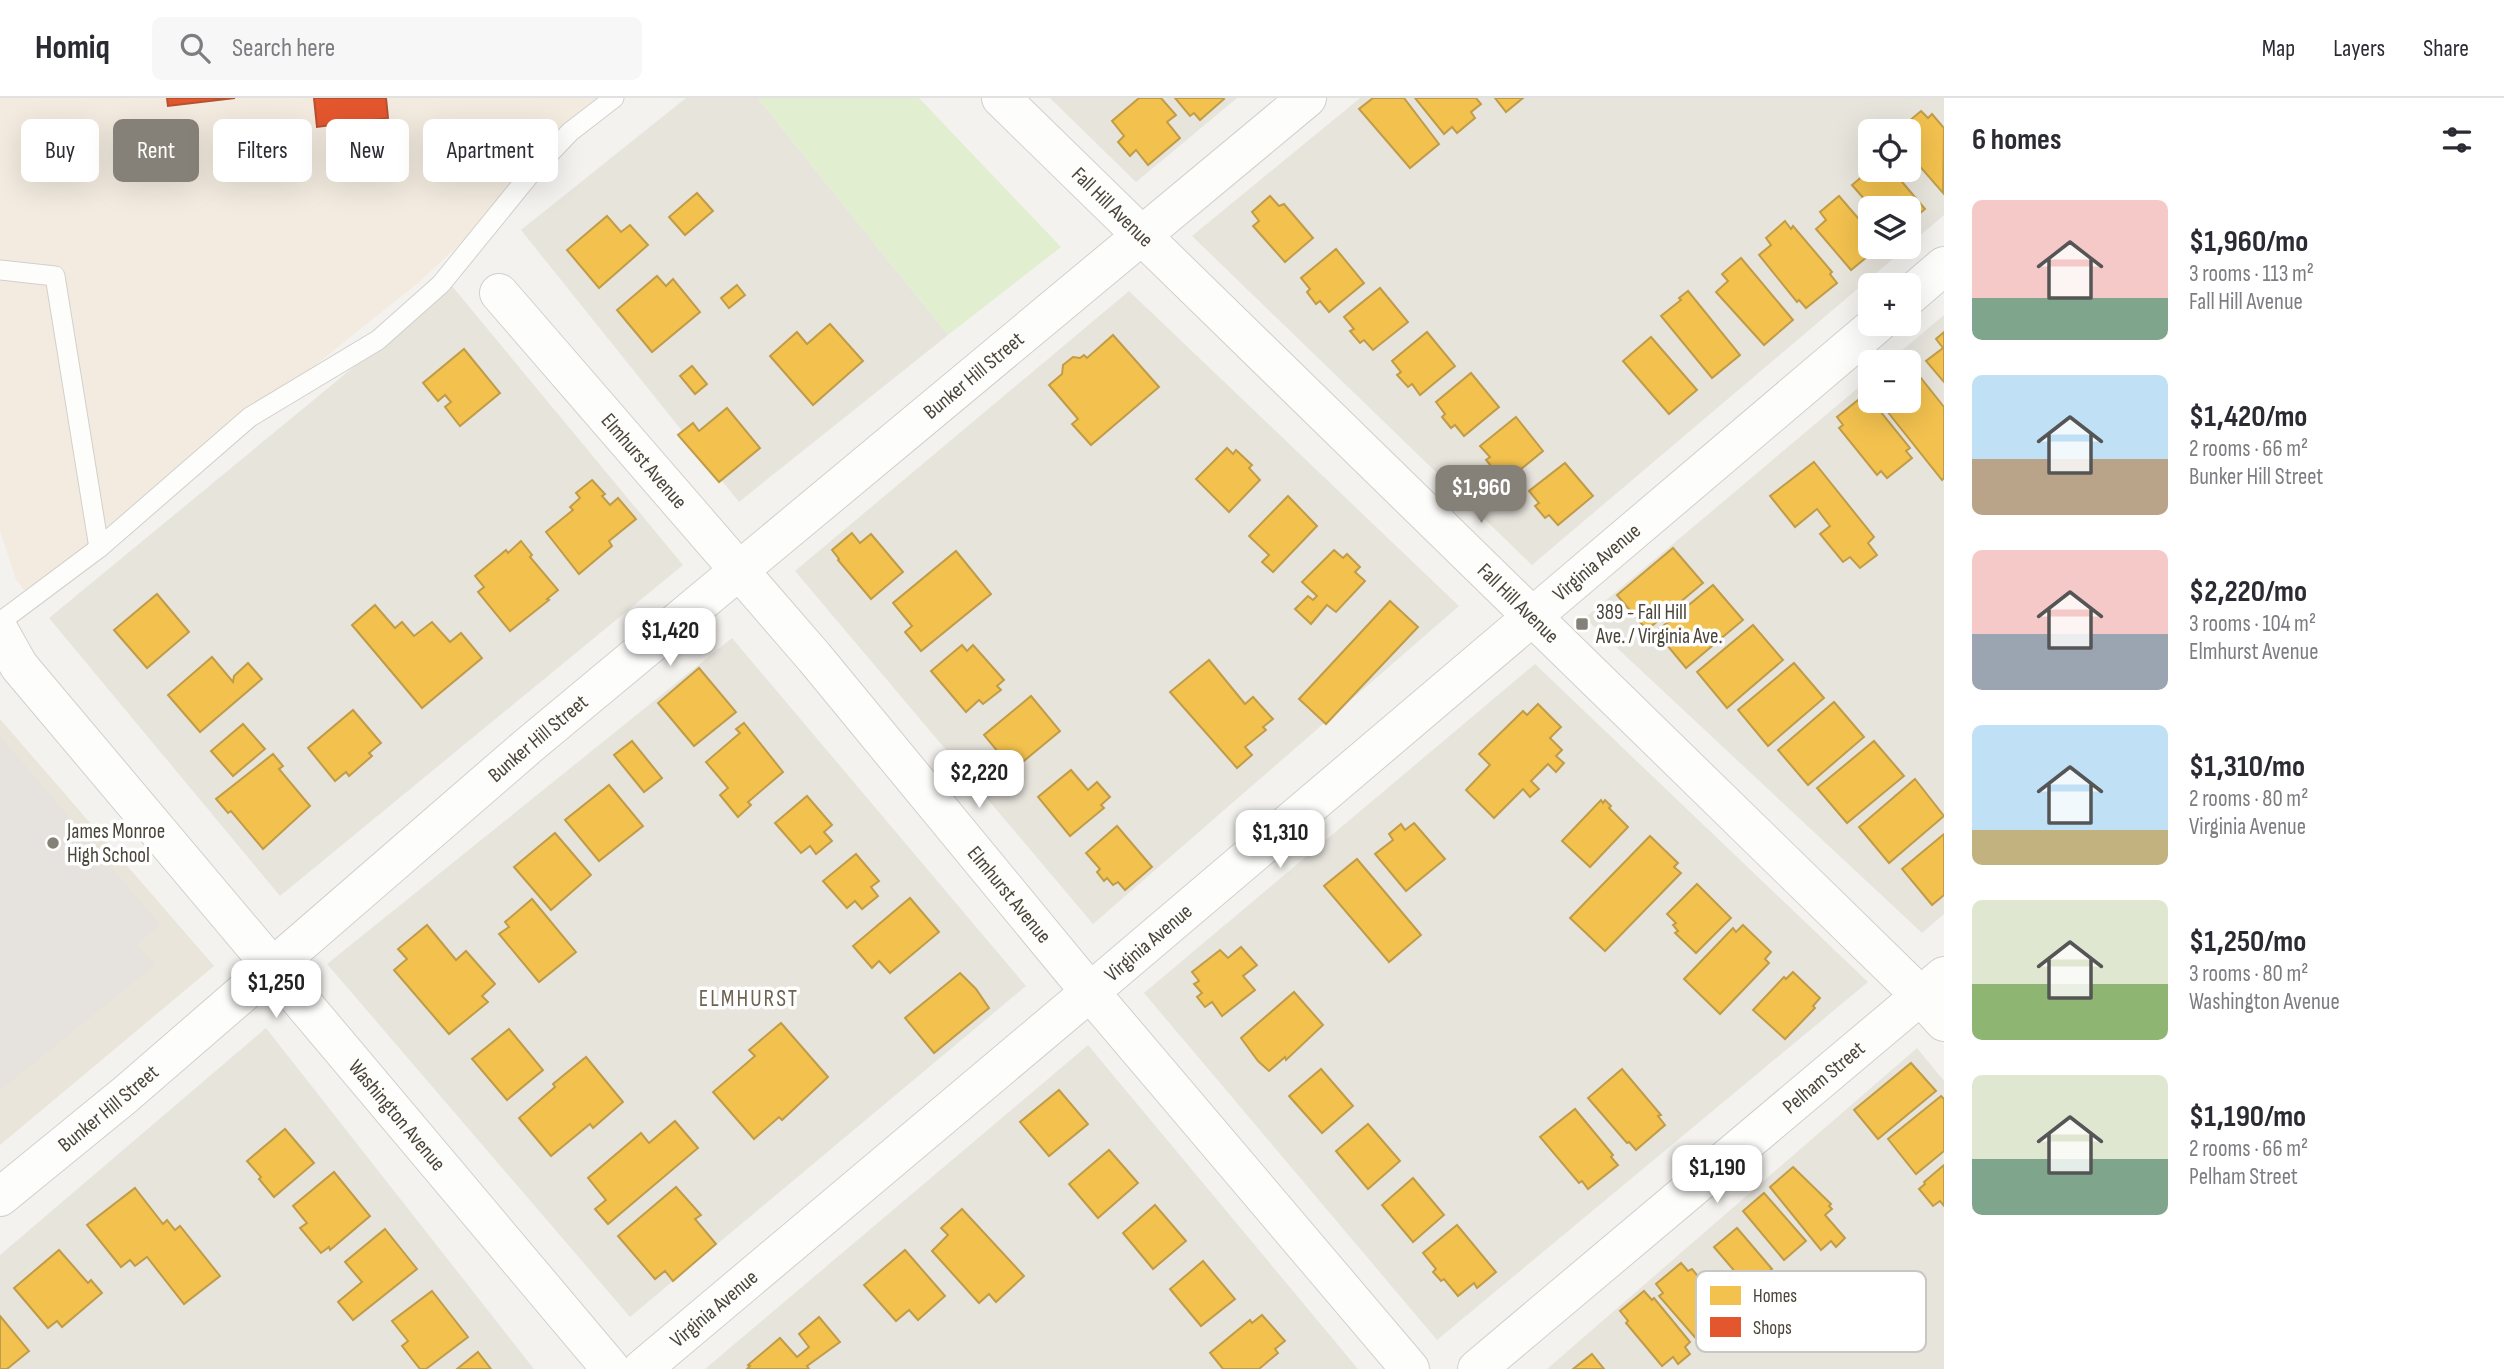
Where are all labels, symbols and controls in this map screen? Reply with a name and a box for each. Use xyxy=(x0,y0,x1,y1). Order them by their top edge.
search box xyxy=(152,17,642,80)
text: Homiq xyxy=(35,28,110,68)
icon: search xyxy=(176,29,214,67)
text: Search here xyxy=(232,33,335,64)
text: Map xyxy=(2262,34,2295,63)
text: Layers xyxy=(2333,34,2385,63)
text: Share xyxy=(2423,34,2469,63)
chip: Buy xyxy=(21,119,99,182)
chip: Rent xyxy=(113,119,199,182)
chip: Filters xyxy=(213,119,312,182)
chip: New xyxy=(326,119,409,182)
chip: Apartment xyxy=(423,119,558,182)
map controls xyxy=(1858,119,1921,413)
button: locate xyxy=(1858,119,1921,182)
icon: filters xyxy=(2438,121,2476,159)
text: 6 homes xyxy=(1972,122,2061,158)
street label: Fall Hill Avenue xyxy=(1067,162,1159,252)
button: layers xyxy=(1858,196,1921,259)
text: $1,960/mo xyxy=(2189,224,2308,260)
icon: home xyxy=(2028,228,2112,312)
text: 3 rooms · 113 m² xyxy=(2189,260,2314,288)
button: + xyxy=(1858,273,1921,336)
text: Fall Hill Avenue xyxy=(2189,288,2303,316)
street label: Bunker Hill Street xyxy=(918,327,1029,424)
button: − xyxy=(1858,350,1921,413)
text: $1,420/mo xyxy=(2189,399,2307,435)
icon: home xyxy=(2028,403,2112,487)
street label: Elmhurst Avenue xyxy=(596,408,692,514)
text: 2 rooms · 66 m² xyxy=(2189,435,2308,463)
text: Bunker Hill Street xyxy=(2189,463,2323,491)
pin: $1,960 xyxy=(1424,466,1538,525)
text: $1,960 xyxy=(1451,474,1511,502)
street label: Virginia Avenue xyxy=(1548,518,1645,606)
street label: Fall Hill Avenue xyxy=(1472,558,1564,648)
text: $2,220/mo xyxy=(2189,574,2307,610)
icon: home xyxy=(2028,578,2112,662)
place label: 389 - Fall Hill Ave. / Virginia Ave. xyxy=(1595,600,1722,649)
pin: $1,420 xyxy=(613,608,727,668)
text: 3 rooms · 104 m² xyxy=(2189,610,2316,638)
marker: 389 - Fall Hill Ave. / Virginia Ave. xyxy=(1574,616,1590,632)
text: $1,420 xyxy=(641,617,699,645)
text: Elmhurst Avenue xyxy=(2189,638,2318,666)
street label: Bunker Hill Street xyxy=(483,689,593,787)
text: $1,310/mo xyxy=(2189,749,2305,785)
pin: $2,220 xyxy=(922,750,1036,810)
icon: home xyxy=(2028,753,2112,837)
text: $2,220 xyxy=(950,759,1008,787)
text: 2 rooms · 80 m² xyxy=(2189,785,2308,813)
pin: $1,310 xyxy=(1223,810,1337,870)
text: Virginia Avenue xyxy=(2189,813,2306,841)
place label: James Monroe High School xyxy=(66,819,165,868)
text: $1,310 xyxy=(1252,819,1308,847)
marker: James Monroe High School xyxy=(45,835,61,851)
street label: Elmhurst Avenue xyxy=(962,841,1057,948)
street label: Virginia Avenue xyxy=(1099,898,1197,987)
text: $1,250/mo xyxy=(2189,924,2306,960)
icon: home xyxy=(2028,928,2112,1012)
pin: $1,250 xyxy=(219,960,333,1020)
text: 3 rooms · 80 m² xyxy=(2189,960,2308,988)
text: $1,250 xyxy=(247,969,305,997)
district label: ELMHURST xyxy=(699,985,799,1013)
text: Washington Avenue xyxy=(2189,988,2340,1016)
street label: Pelham Street xyxy=(1777,1036,1870,1119)
street label: Washington Avenue xyxy=(343,1054,451,1176)
street label: Bunker Hill Street xyxy=(53,1059,163,1157)
text: $1,190/mo xyxy=(2189,1099,2306,1135)
icon: home xyxy=(2028,1103,2112,1187)
text: 2 rooms · 66 m² xyxy=(2189,1135,2308,1163)
pin: $1,190 xyxy=(1660,1146,1774,1205)
text: $1,190 xyxy=(1688,1154,1746,1182)
text: Pelham Street xyxy=(2189,1163,2298,1191)
street label: Virginia Avenue xyxy=(665,1265,763,1352)
legend xyxy=(1696,1271,1926,1352)
text: Homes xyxy=(1753,1285,1797,1308)
text: Shops xyxy=(1753,1317,1792,1340)

